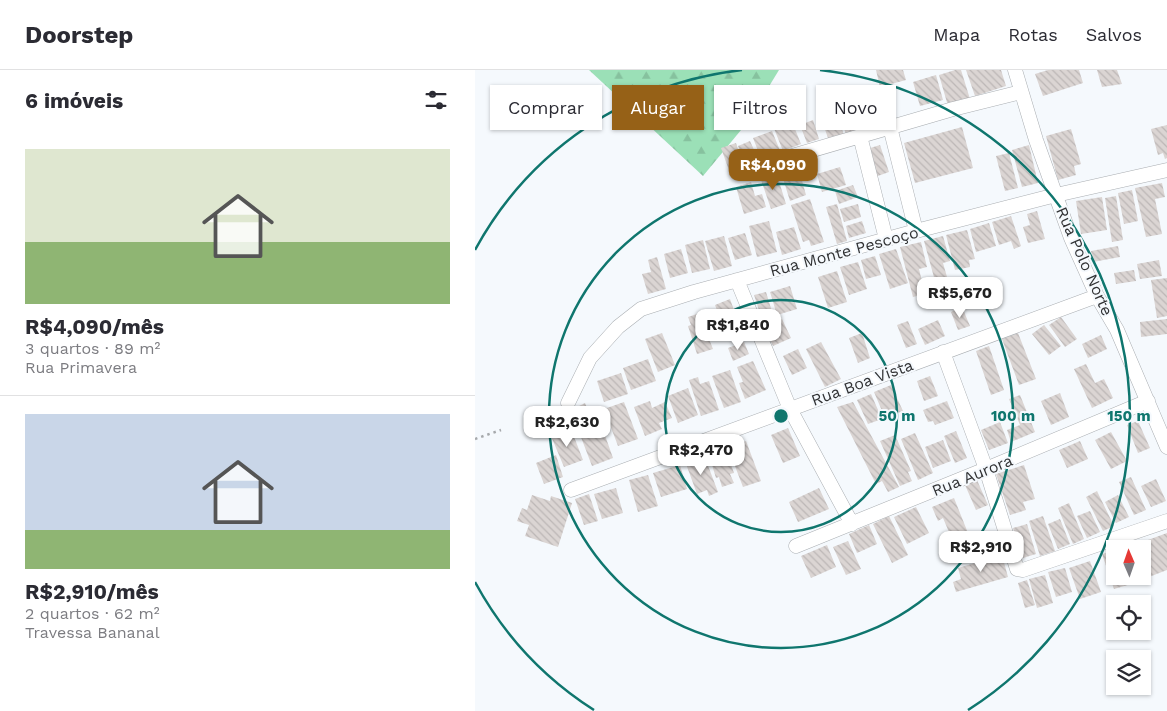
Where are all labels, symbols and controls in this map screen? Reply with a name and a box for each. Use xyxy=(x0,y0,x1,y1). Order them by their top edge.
text: Doorstep xyxy=(25,21,133,49)
text: Mapa xyxy=(933,24,980,45)
text: Rotas xyxy=(1008,24,1058,45)
text: Salvos xyxy=(1086,24,1142,45)
chip: Comprar xyxy=(490,85,602,130)
chip: Alugar xyxy=(612,85,704,130)
chip: Filtros xyxy=(714,85,806,130)
chip: Novo xyxy=(816,85,896,130)
icon: filters xyxy=(422,86,450,114)
text: 6 imóveis xyxy=(25,88,123,113)
pin: R$4,090 xyxy=(727,148,819,191)
text: R$4,090 xyxy=(740,155,806,174)
icon: home xyxy=(193,181,283,271)
street label: Rua Polo Norte xyxy=(1052,204,1117,318)
street label: Rua Monte Pescoço xyxy=(768,222,921,280)
pin: R$5,670 xyxy=(914,276,1006,319)
text: R$5,670 xyxy=(928,283,992,302)
pin: R$1,840 xyxy=(692,308,784,351)
text: R$4,090/mês xyxy=(25,314,164,339)
text: R$1,840 xyxy=(706,315,770,334)
text: 3 quartos · 89 m² xyxy=(25,339,160,358)
street label: Rua Boa Vista xyxy=(809,355,916,410)
text: Rua Primavera xyxy=(25,358,137,377)
pin: R$2,630 xyxy=(521,406,613,448)
centre of rings xyxy=(772,407,790,425)
text: 50 m xyxy=(879,407,915,425)
text: 100 m xyxy=(991,407,1035,425)
text: 150 m xyxy=(1107,407,1151,425)
text: R$2,630 xyxy=(534,412,600,431)
pin: R$2,470 xyxy=(655,434,747,476)
text: R$2,470 xyxy=(669,440,733,459)
icon: home xyxy=(193,447,283,537)
street label: Rua Aurora xyxy=(929,451,1015,500)
pin: R$2,910 xyxy=(935,530,1027,573)
text: R$2,910 xyxy=(950,537,1012,556)
north arrow xyxy=(1106,540,1151,585)
map controls xyxy=(1106,540,1151,695)
text: R$2,910/mês xyxy=(25,579,159,604)
button: locate xyxy=(1106,595,1151,640)
text: 2 quartos · 62 m² xyxy=(25,604,160,623)
text: Travessa Bananal xyxy=(25,623,160,642)
button: layers xyxy=(1106,650,1151,695)

